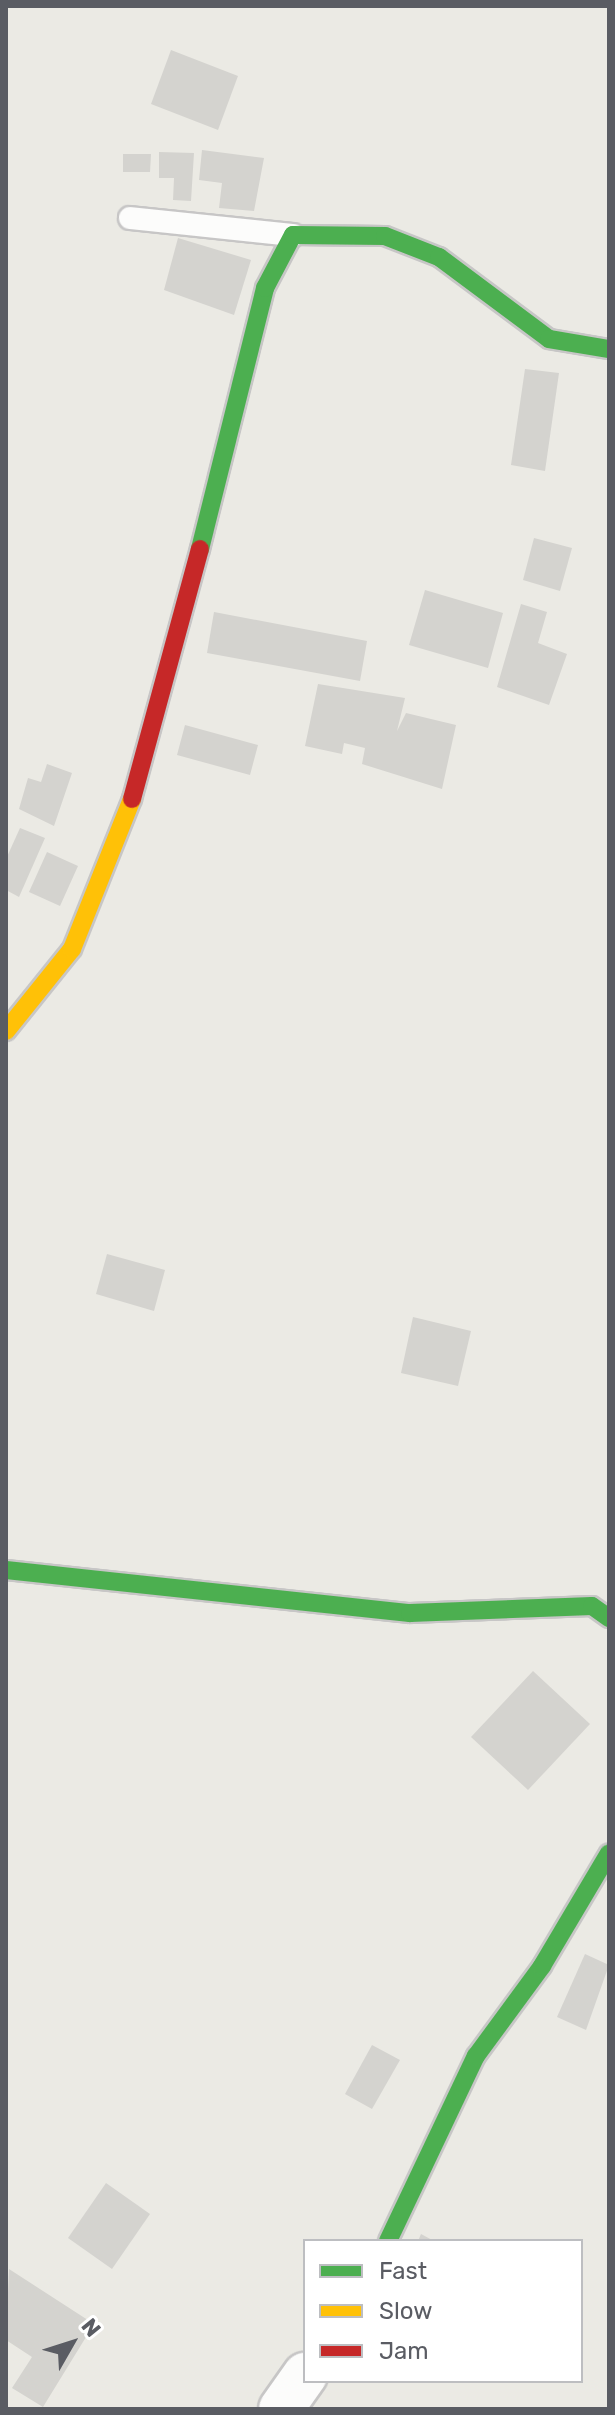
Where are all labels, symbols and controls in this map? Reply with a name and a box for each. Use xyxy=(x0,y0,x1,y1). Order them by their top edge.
legend xyxy=(303,2239,583,2383)
text: Fast xyxy=(379,2257,427,2285)
text: Slow xyxy=(379,2297,432,2325)
north arrow xyxy=(32,2303,112,2383)
text: N xyxy=(76,2313,107,2342)
text: Jam xyxy=(379,2337,429,2365)

